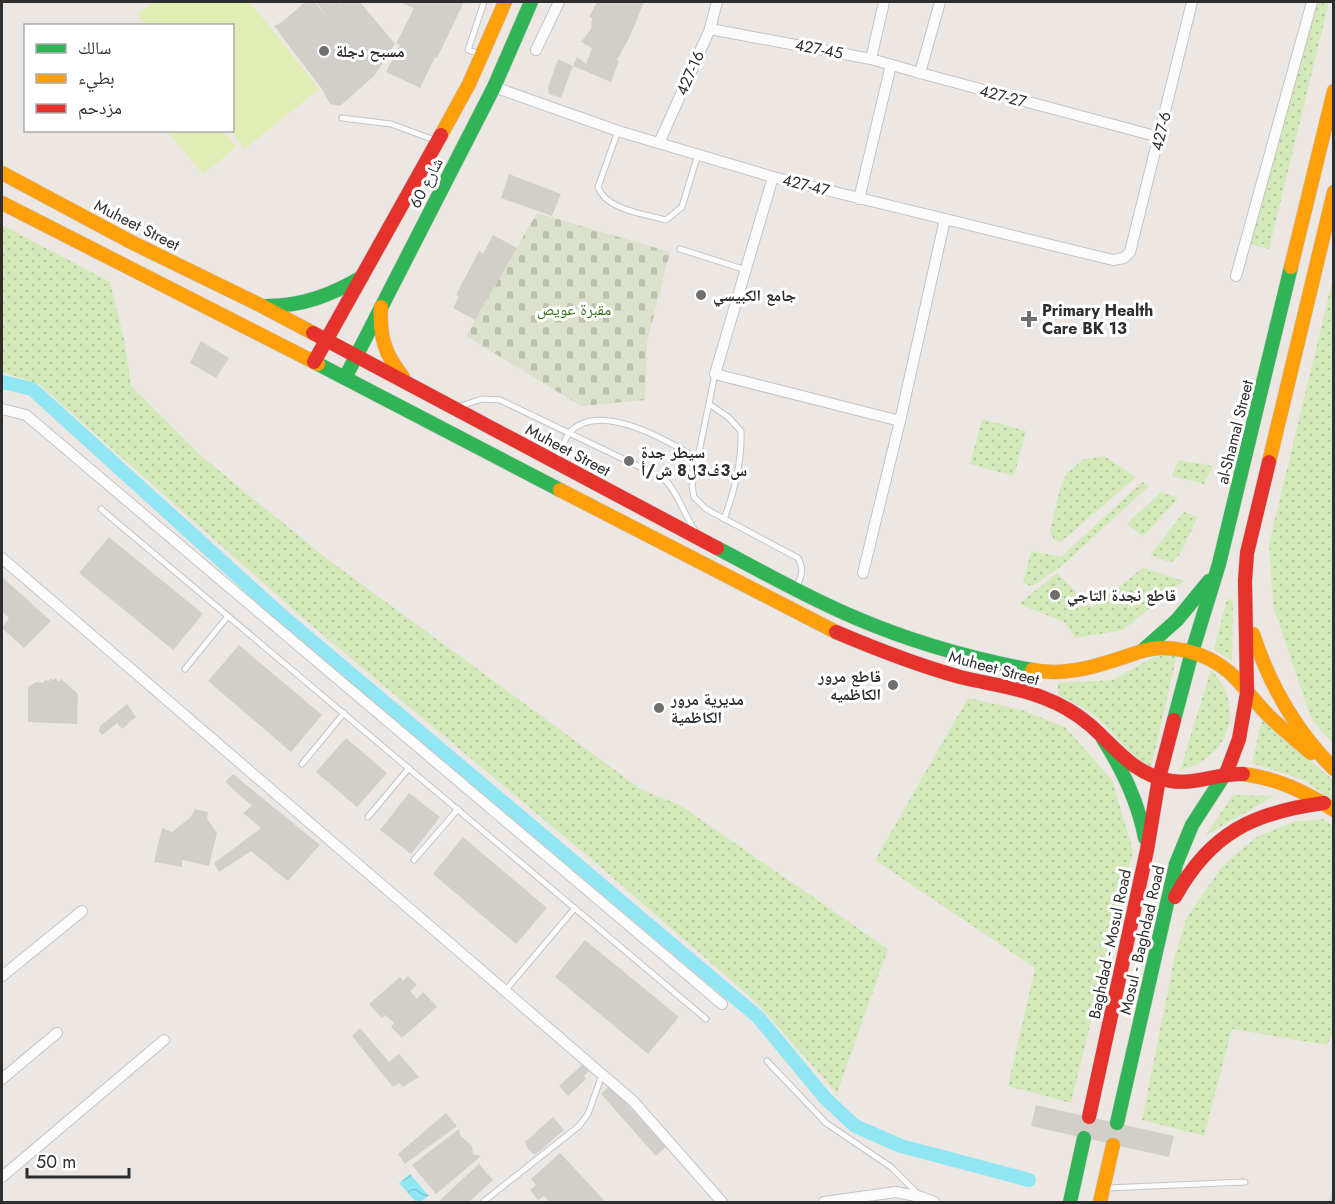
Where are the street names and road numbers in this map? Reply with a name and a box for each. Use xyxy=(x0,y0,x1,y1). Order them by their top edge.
street label: 427-45 xyxy=(793,33,845,65)
street label: 427-16 xyxy=(670,47,710,99)
street label: 427-27 xyxy=(977,79,1030,113)
street label: 427-6 xyxy=(1145,109,1177,153)
street label: شارع 60 xyxy=(403,154,449,212)
street label: 427-47 xyxy=(780,168,833,202)
street label: Muheet Street xyxy=(90,194,184,256)
street label: al-Shamal Street xyxy=(1211,377,1259,486)
street label: Muheet Street xyxy=(522,418,615,482)
street label: Muheet Street xyxy=(946,645,1042,691)
street label: Mosul - Baghdad Road xyxy=(1114,863,1170,1017)
street label: Baghdad - Mosul Road xyxy=(1083,867,1137,1021)

